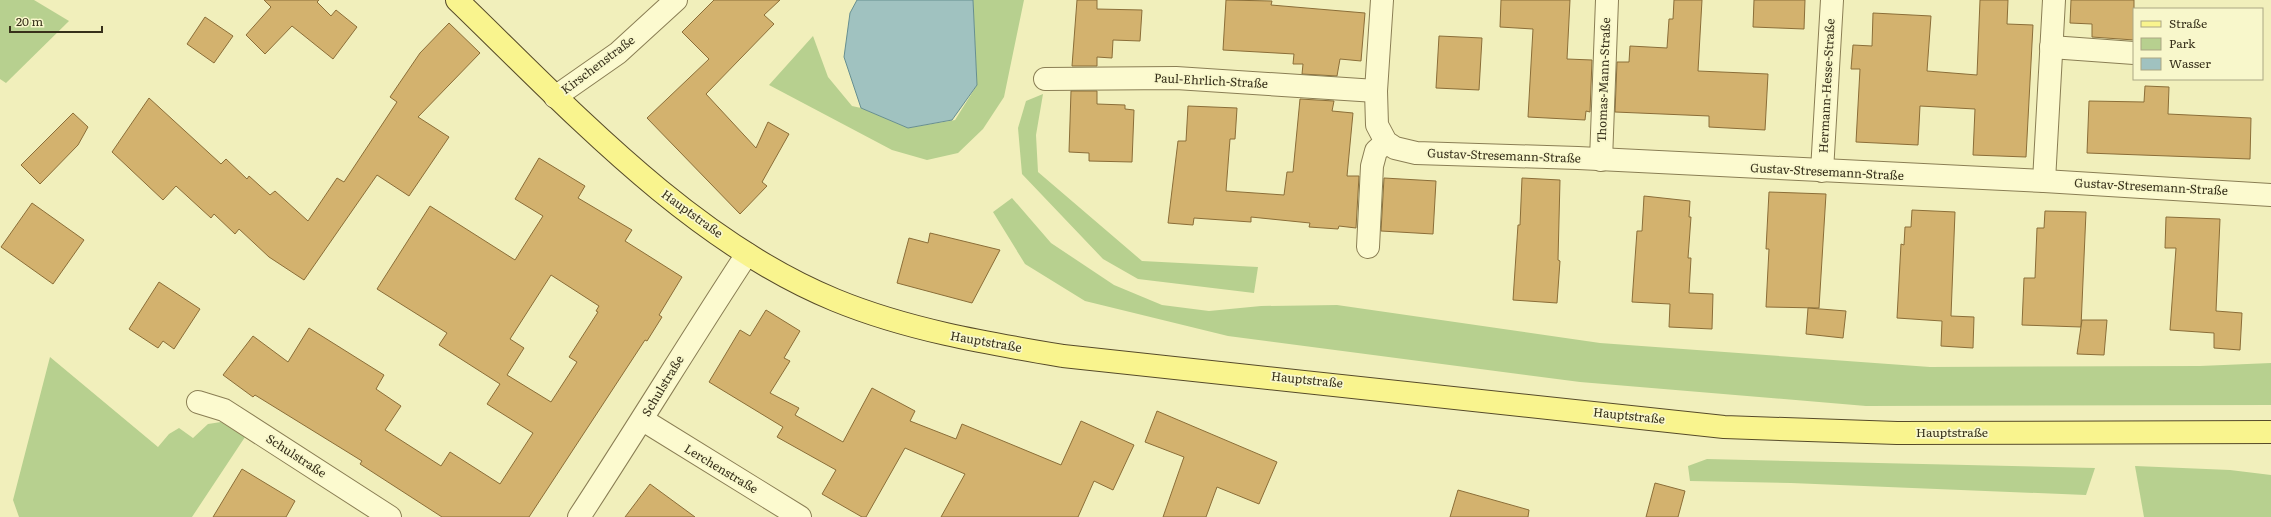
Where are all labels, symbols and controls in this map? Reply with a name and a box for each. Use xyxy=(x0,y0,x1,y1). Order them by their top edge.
scale bar xyxy=(10,8,102,34)
legend xyxy=(2133,8,2263,80)
text: 20 m xyxy=(16,12,43,30)
text: Straße xyxy=(2169,14,2207,32)
street label: Thomas-Mann-Straße xyxy=(1592,17,1614,143)
street label: Hermann-Hesse-Straße xyxy=(1813,18,1839,154)
street label: Kirschenstraße xyxy=(557,30,638,98)
text: Park xyxy=(2169,34,2196,52)
text: Wasser xyxy=(2169,54,2211,72)
street label: Paul-Ehrlich-Straße xyxy=(1154,68,1268,92)
street label: Gustav-Stresemann-Straße xyxy=(1427,143,1581,167)
street label: Gustav-Stresemann-Straße xyxy=(1750,158,1904,184)
street label: Gustav-Stresemann-Straße xyxy=(2074,173,2228,199)
street label: Hauptstraße xyxy=(658,185,727,242)
street label: Hauptstraße xyxy=(949,326,1023,356)
street label: Schulstraße xyxy=(637,351,688,420)
street label: Hauptstraße xyxy=(1270,366,1344,392)
street label: Hauptstraße xyxy=(1592,402,1666,428)
street label: Hauptstraße xyxy=(1916,423,1988,441)
street label: Schulstraße xyxy=(263,429,330,481)
street label: Lerchenstraße xyxy=(681,439,762,497)

